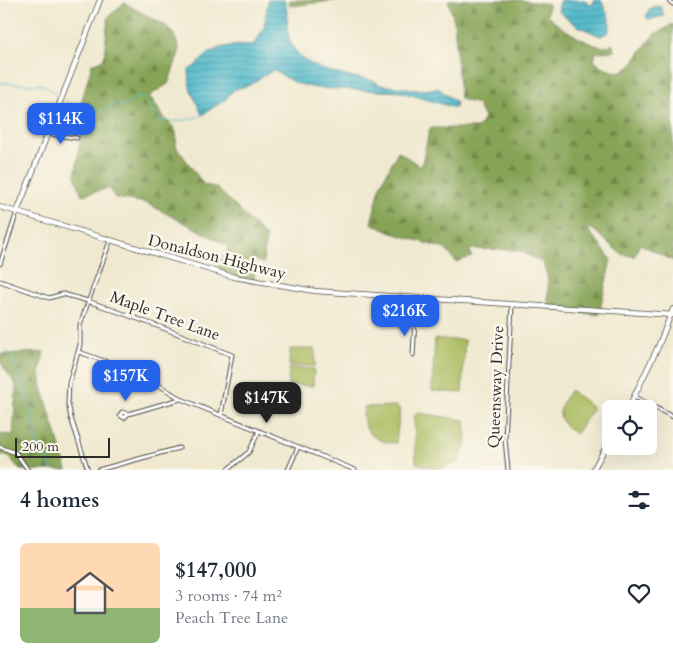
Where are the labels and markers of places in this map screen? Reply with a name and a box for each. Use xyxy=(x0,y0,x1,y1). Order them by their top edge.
pin: $114K xyxy=(26,102,96,145)
pin: $216K xyxy=(370,294,440,337)
pin: $157K xyxy=(91,360,161,402)
pin: $147K xyxy=(232,382,302,424)

